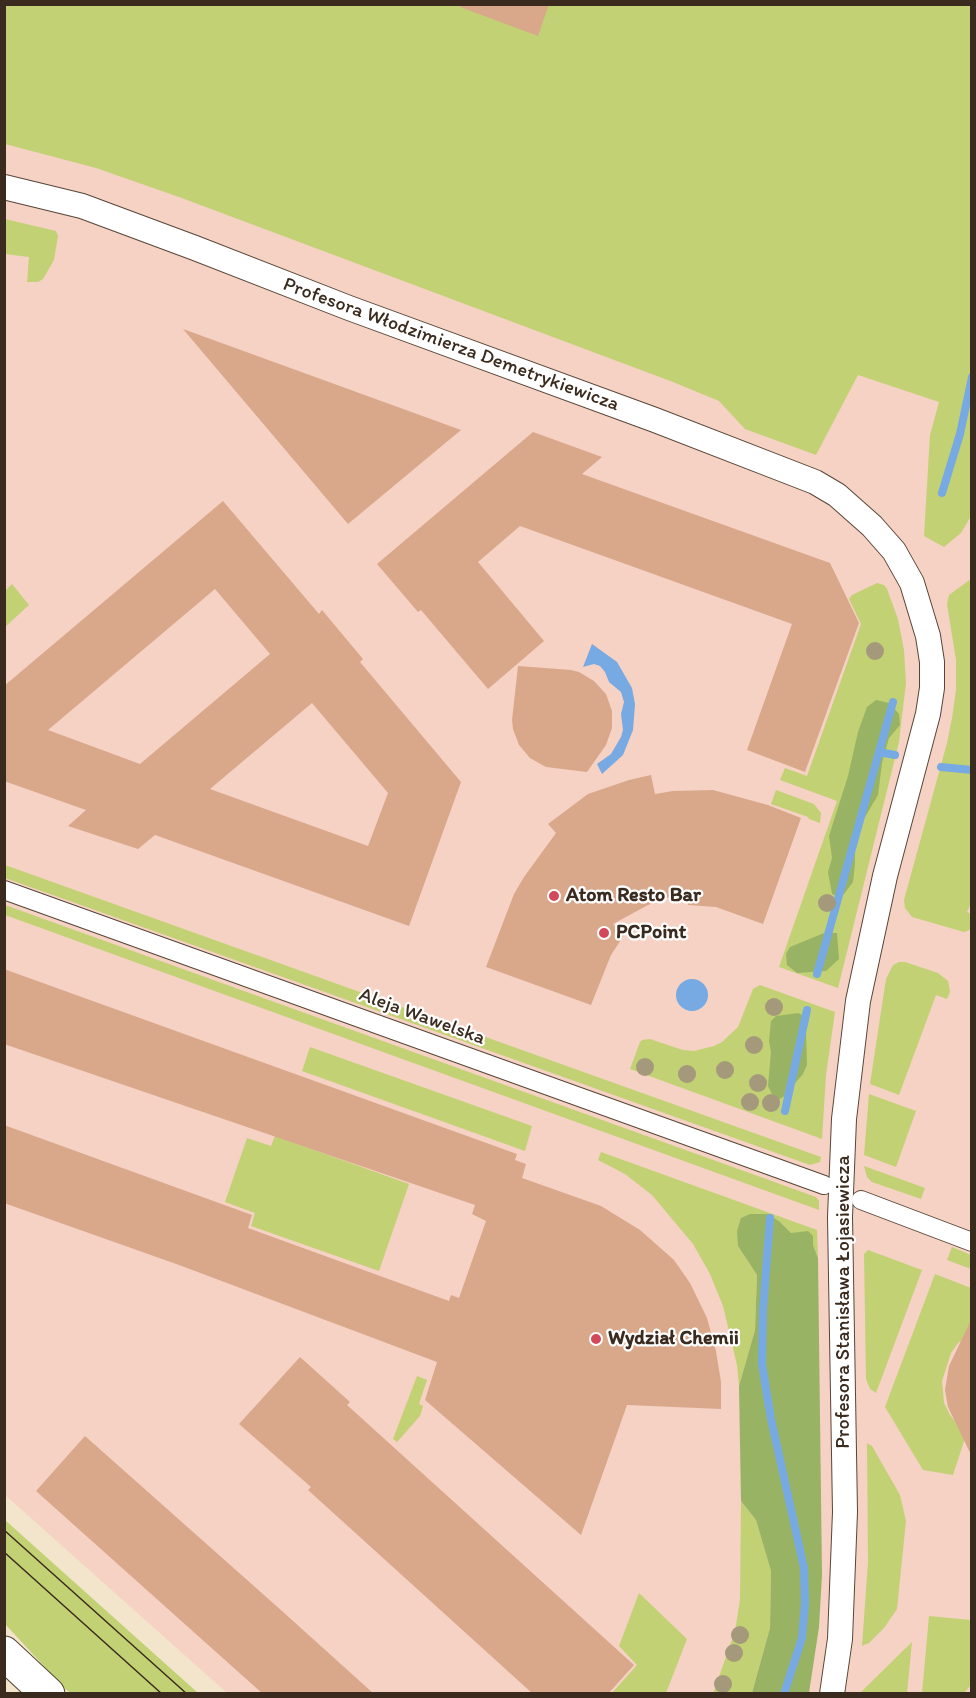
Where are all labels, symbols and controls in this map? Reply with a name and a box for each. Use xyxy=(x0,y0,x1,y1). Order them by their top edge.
street label: Profesora Włodzimierza Demetrykiewicza xyxy=(280,273,622,417)
place label: Atom Resto Bar xyxy=(566,884,701,908)
marker: Atom Resto Bar xyxy=(547,889,561,903)
place label: PCPoint xyxy=(616,921,686,945)
marker: PCPoint xyxy=(597,926,611,940)
street label: Aleja Wawelska xyxy=(356,983,488,1051)
street label: Profesora Stanisława Łojasiewicza xyxy=(832,1155,856,1449)
place label: Wydział Chemii xyxy=(608,1327,739,1351)
marker: Wydział Chemii xyxy=(589,1332,603,1346)

